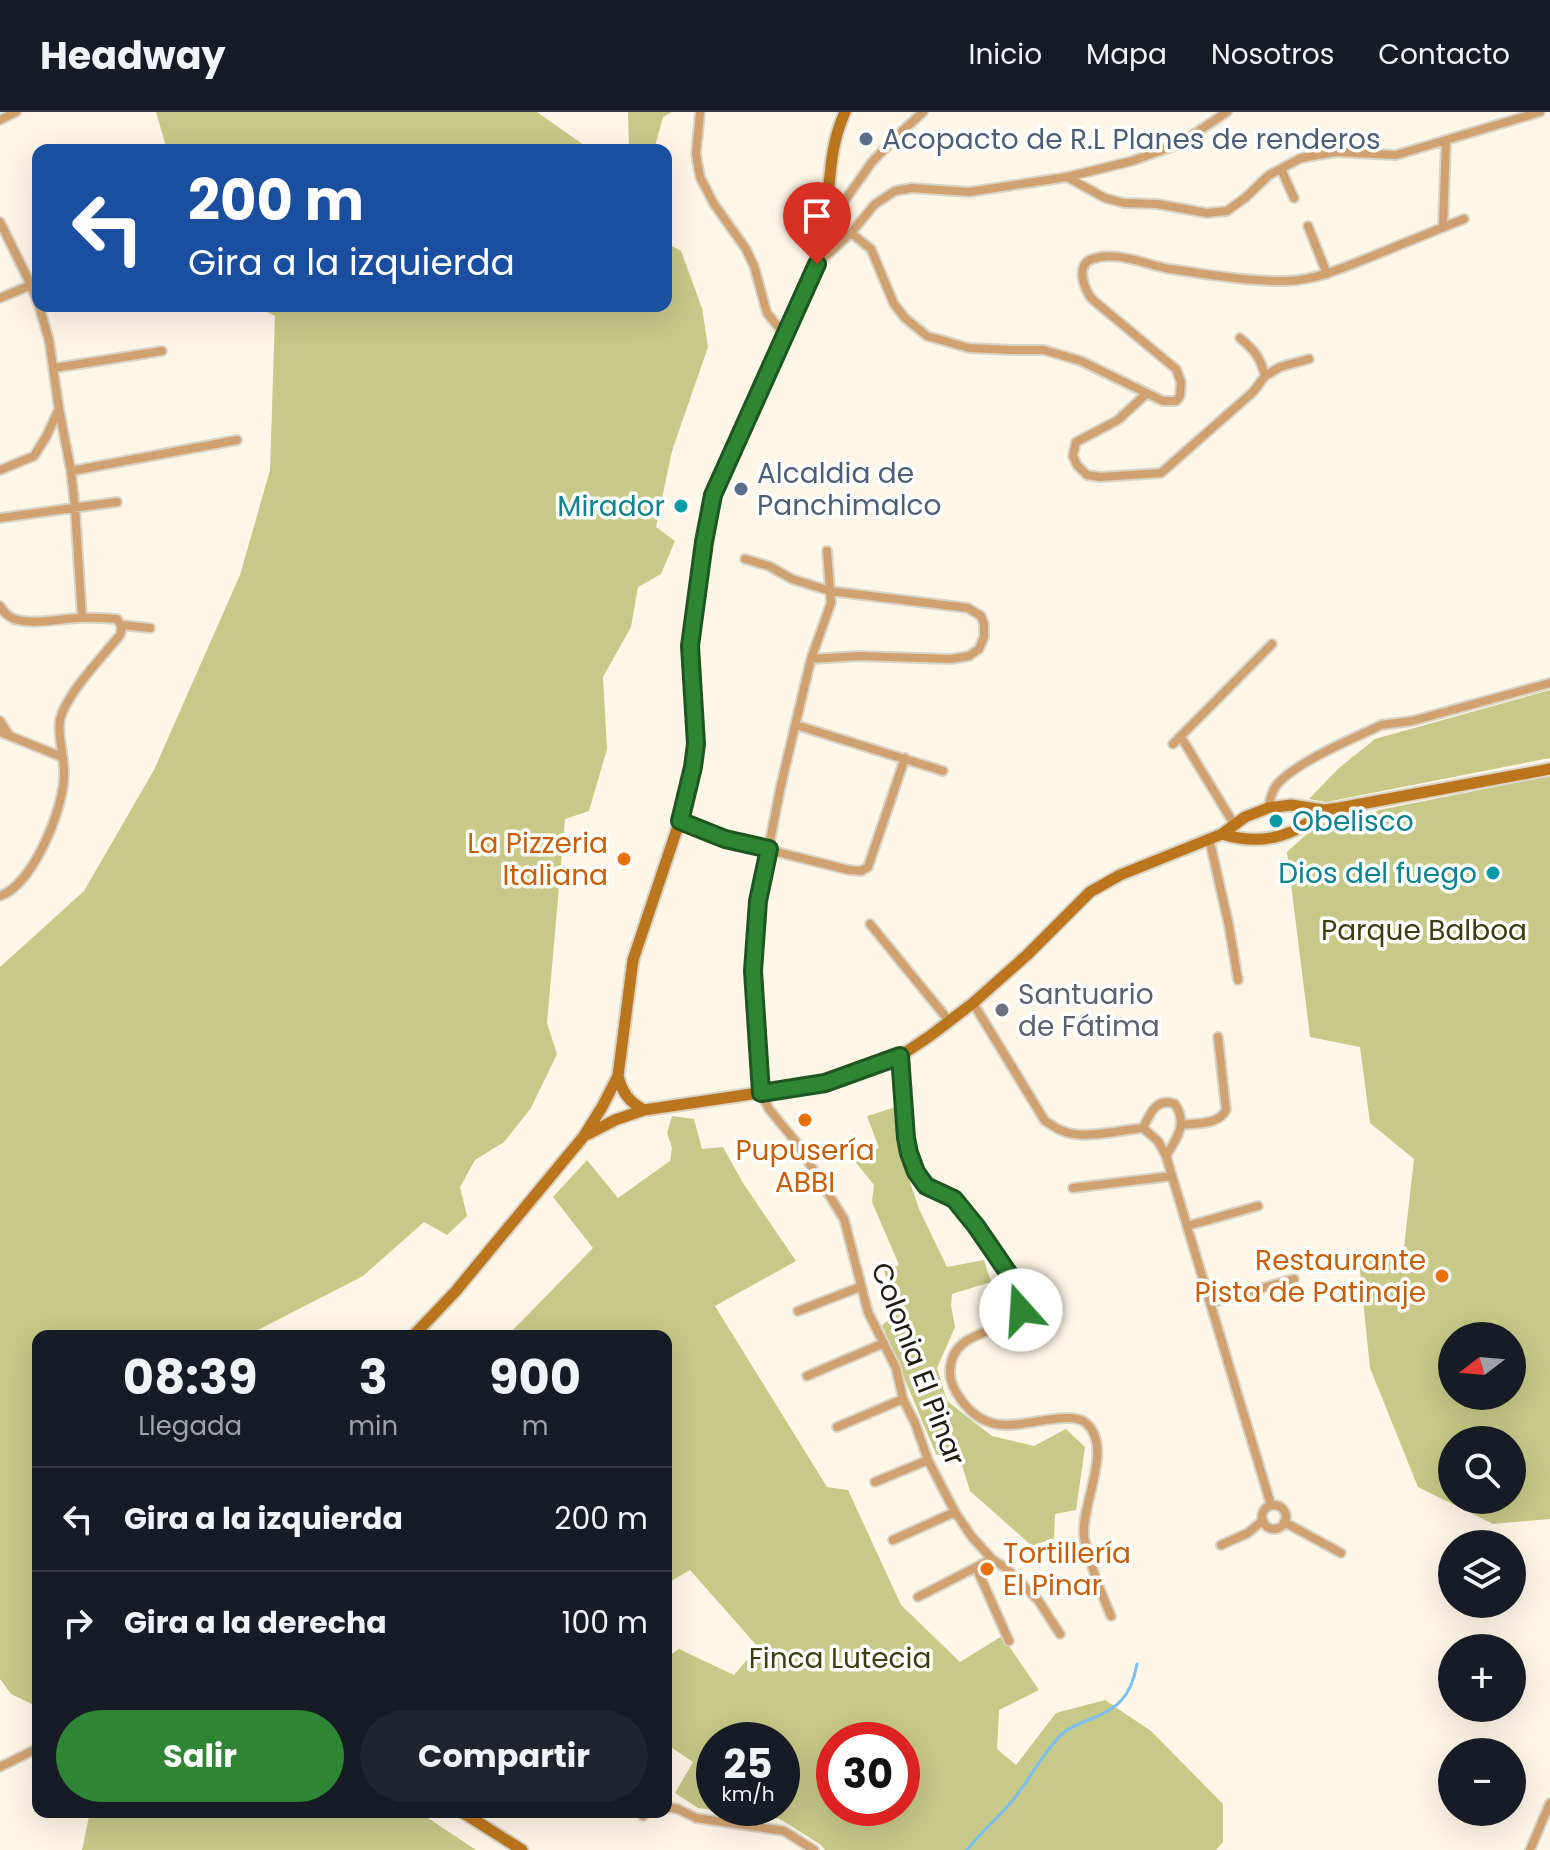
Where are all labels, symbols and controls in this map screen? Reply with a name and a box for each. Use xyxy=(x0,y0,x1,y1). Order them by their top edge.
text: Headway xyxy=(40,29,226,82)
text: Inicio xyxy=(969,35,1042,74)
text: Mapa xyxy=(1086,35,1167,74)
text: Nosotros xyxy=(1211,35,1334,74)
text: Contacto xyxy=(1378,35,1510,74)
place label: Acopacto de R.L Planes de renderos xyxy=(882,120,1381,159)
marker: Acopacto de R.L Planes de renderos xyxy=(857,130,875,148)
text: 200 m xyxy=(188,161,364,240)
icon: left xyxy=(56,176,160,280)
pin xyxy=(783,182,851,264)
icon: arrive xyxy=(795,194,839,238)
text: Gira a la izquierda xyxy=(188,237,515,288)
place label: Alcaldia de Panchimalco xyxy=(757,454,941,525)
marker: Alcaldia de Panchimalco xyxy=(732,480,750,498)
place label: Mirador xyxy=(557,487,665,526)
marker: Mirador xyxy=(672,497,690,515)
place label: Obelisco xyxy=(1292,802,1414,841)
marker: Obelisco xyxy=(1267,812,1285,830)
place label: La Pizzeria Italiana xyxy=(467,824,608,895)
marker: La Pizzeria Italiana xyxy=(615,850,633,868)
place label: Dios del fuego xyxy=(1278,854,1477,893)
marker: Dios del fuego xyxy=(1484,864,1502,882)
park label: Parque Balboa xyxy=(1321,911,1527,950)
place label: Santuario de Fátima xyxy=(1018,975,1160,1046)
marker: Santuario de Fátima xyxy=(993,1001,1011,1019)
marker: Pupusería ABBI xyxy=(796,1111,814,1129)
place label: Pupusería ABBI xyxy=(735,1131,875,1202)
place label: Restaurante Pista de Patinaje xyxy=(1195,1241,1426,1312)
street label: Colonia El Pinar xyxy=(861,1257,975,1471)
marker: Restaurante Pista de Patinaje xyxy=(1433,1267,1451,1285)
position arrow xyxy=(979,1268,1063,1352)
north arrow xyxy=(1438,1322,1526,1410)
map controls xyxy=(1438,1322,1526,1826)
text: 08:39 xyxy=(123,1344,257,1411)
text: 3 xyxy=(359,1344,388,1411)
text: 900 xyxy=(489,1344,581,1411)
text: Llegada xyxy=(138,1408,242,1444)
text: min xyxy=(348,1408,398,1444)
text: m xyxy=(522,1408,548,1444)
button: search xyxy=(1438,1426,1526,1514)
icon: left xyxy=(56,1497,100,1541)
text: Gira a la izquierda xyxy=(124,1497,403,1540)
text: 200 m xyxy=(554,1497,648,1540)
button: layers xyxy=(1438,1530,1526,1618)
place label: Tortillería El Pinar xyxy=(1003,1534,1131,1605)
marker: Tortillería El Pinar xyxy=(978,1560,996,1578)
icon: right xyxy=(56,1601,100,1645)
text: Gira a la derecha xyxy=(124,1601,387,1644)
text: 100 m xyxy=(562,1601,648,1644)
button: + xyxy=(1438,1634,1526,1722)
park label: Finca Lutecia xyxy=(749,1639,931,1678)
button: Salir xyxy=(56,1710,344,1802)
button: Compartir xyxy=(360,1710,648,1802)
speed limit sign: 30 xyxy=(816,1722,920,1826)
text: 25 xyxy=(724,1736,772,1792)
button: − xyxy=(1438,1738,1526,1826)
text: km/h xyxy=(721,1780,775,1808)

